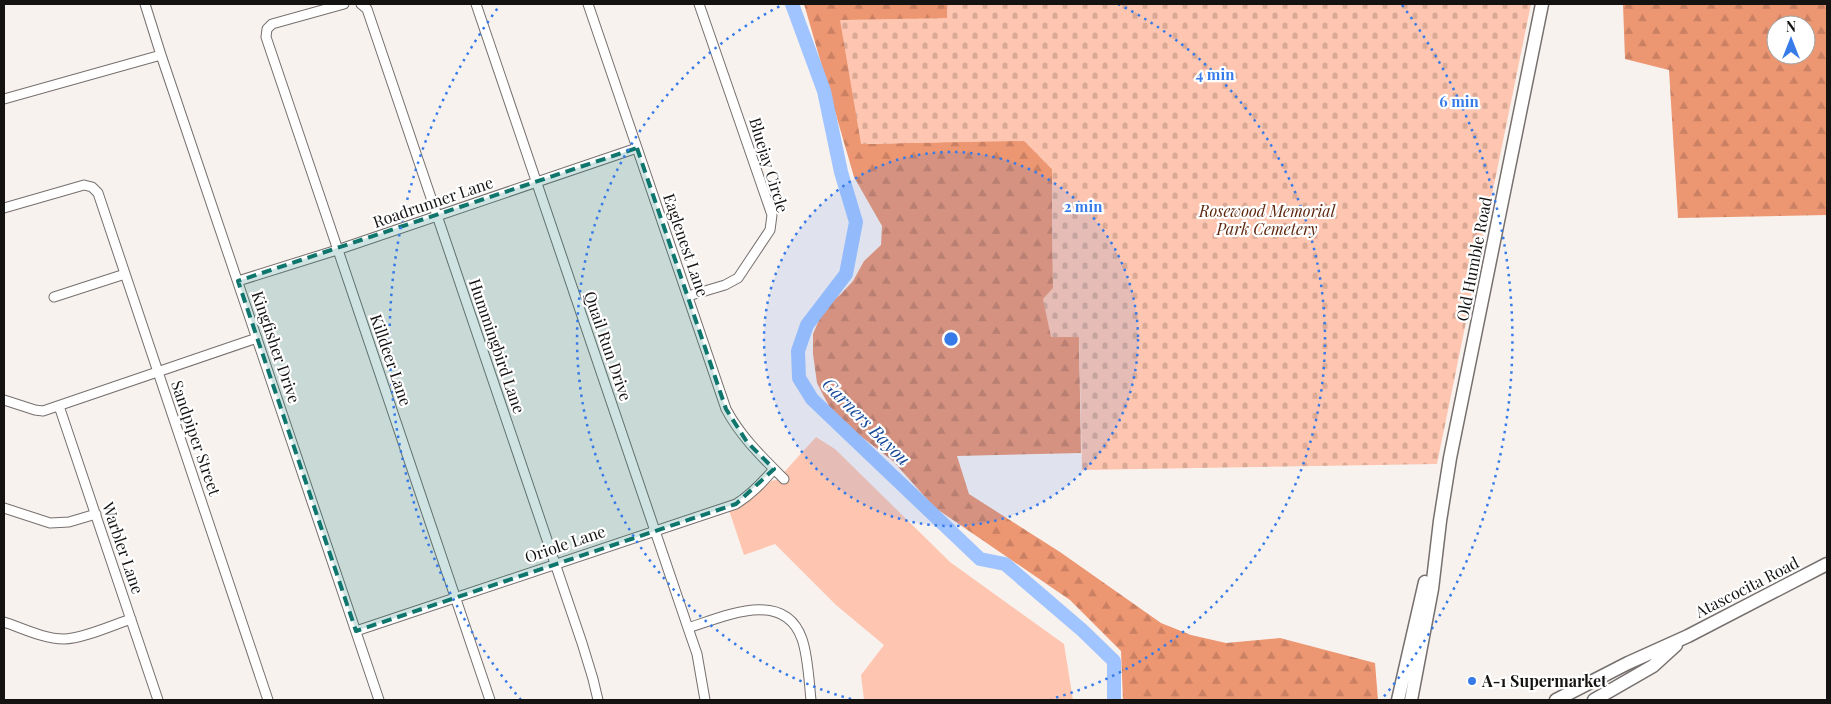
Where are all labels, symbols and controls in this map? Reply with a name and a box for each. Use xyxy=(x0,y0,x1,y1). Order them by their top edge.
north arrow xyxy=(1766,15,1816,65)
text: N xyxy=(1786,17,1796,36)
text: 4 min xyxy=(1196,64,1235,84)
text: 6 min xyxy=(1439,91,1479,111)
street label: Bluejay Circle xyxy=(745,115,794,215)
street label: Roadrunner Lane xyxy=(370,171,496,232)
street label: Eaglenest Lane xyxy=(659,190,714,299)
street label: Old Humble Road xyxy=(1451,195,1496,323)
text: 2 min xyxy=(1064,196,1103,216)
park label: Rosewood Memorial Park Cemetery xyxy=(1198,200,1336,239)
street label: Hummingbird Lane xyxy=(465,276,530,416)
street label: Kingfisher Drive xyxy=(247,288,306,406)
street label: Quail Run Drive xyxy=(580,288,637,403)
street label: Killdeer Lane xyxy=(366,311,417,408)
centre of rings xyxy=(942,330,960,348)
water label: Garners Bayou xyxy=(817,372,916,471)
street label: Sandpiper Street xyxy=(167,377,226,499)
street label: Warbler Lane xyxy=(98,498,149,596)
street label: Oriole Lane xyxy=(522,520,608,567)
street label: Atascocita Road xyxy=(1690,551,1802,622)
place label: A-1 Supermarket xyxy=(1481,670,1607,691)
marker: A-1 Supermarket xyxy=(1466,675,1478,687)

